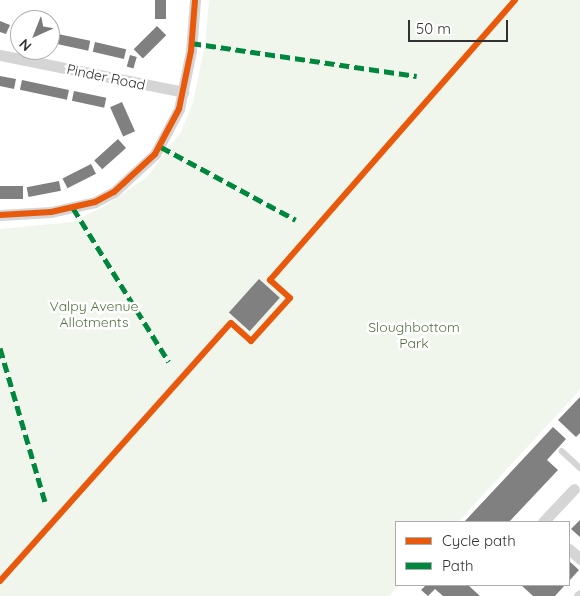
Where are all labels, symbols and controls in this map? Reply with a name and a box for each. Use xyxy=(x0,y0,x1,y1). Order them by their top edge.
north arrow xyxy=(10,10,60,60)
scale bar xyxy=(410,10,510,42)
text: 50 m xyxy=(416,19,451,38)
text: N xyxy=(15,35,35,55)
street label: Pinder Road xyxy=(65,60,147,94)
park label: Valpy Avenue Allotments xyxy=(50,298,138,331)
park label: Sloughbottom Park xyxy=(368,319,460,352)
legend xyxy=(395,521,570,586)
text: Cycle path xyxy=(442,531,516,550)
text: Path xyxy=(442,556,474,575)

